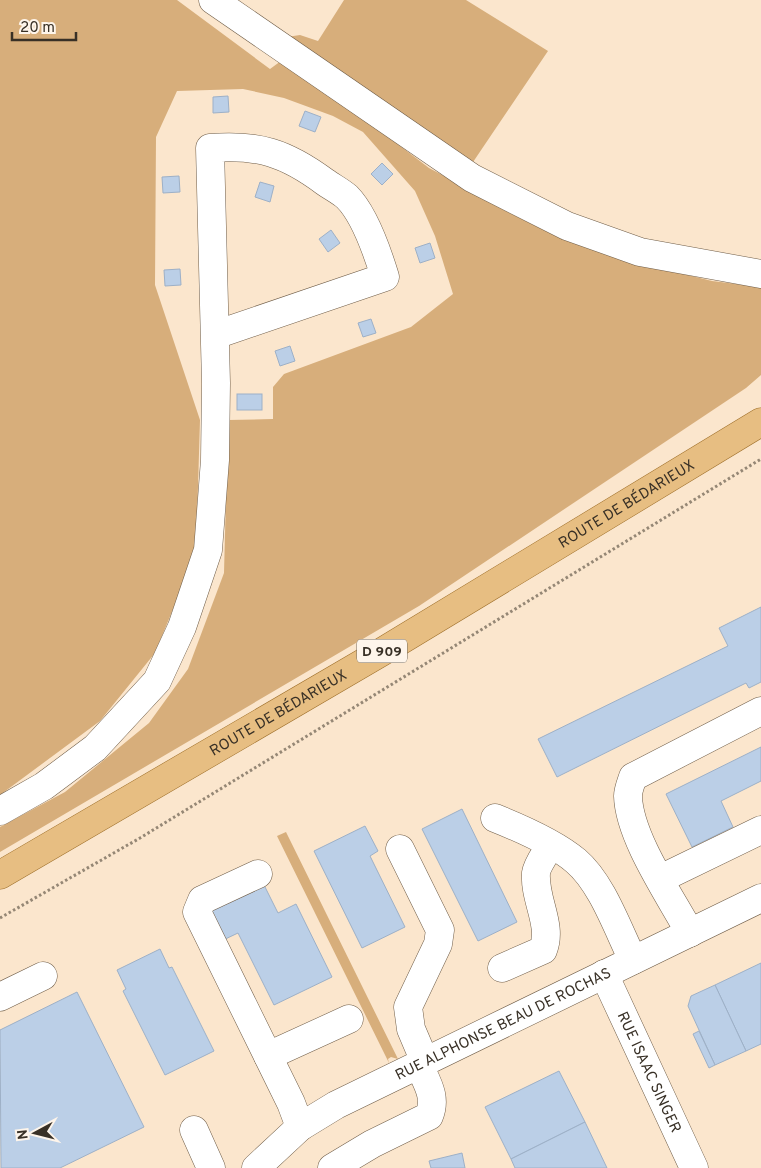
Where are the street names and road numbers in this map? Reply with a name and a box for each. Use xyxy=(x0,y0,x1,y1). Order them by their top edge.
street label: ROUTE DE BÉDARIEUX xyxy=(555,457,698,554)
road number: D 909 xyxy=(357,640,407,662)
street label: ROUTE DE BÉDARIEUX xyxy=(207,666,351,761)
street label: RUE ALPHONSE BEAU DE ROCHAS xyxy=(392,964,615,1086)
street label: RUE ISAAC SINGER xyxy=(612,1009,684,1136)

